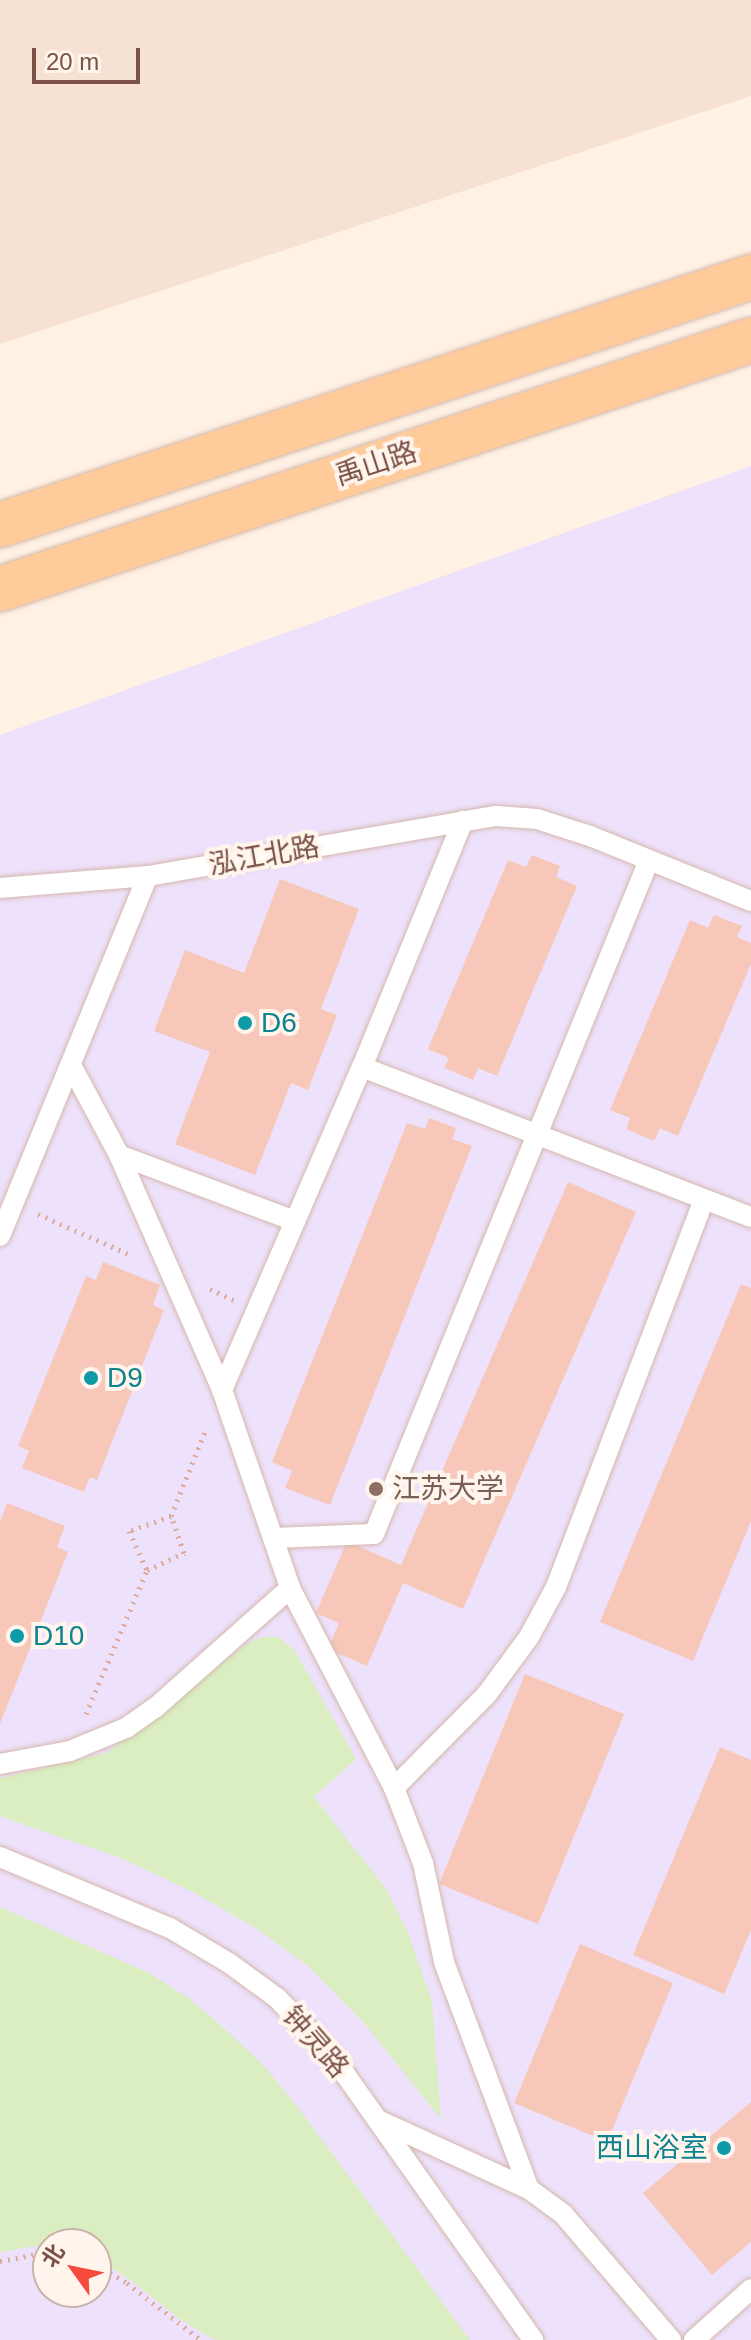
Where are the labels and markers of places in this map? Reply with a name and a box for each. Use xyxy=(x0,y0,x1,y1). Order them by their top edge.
place label: D6 xyxy=(261,1006,297,1040)
marker: D6 xyxy=(236,1014,254,1032)
place label: D9 xyxy=(107,1361,143,1395)
marker: D9 xyxy=(82,1369,100,1387)
place label: 江苏大学 xyxy=(392,1472,504,1506)
marker: 江苏大学 xyxy=(367,1480,385,1498)
place label: D10 xyxy=(33,1619,84,1653)
marker: D10 xyxy=(8,1627,26,1645)
place label: 西山浴室 xyxy=(596,2131,708,2165)
marker: 西山浴室 xyxy=(715,2139,733,2157)

